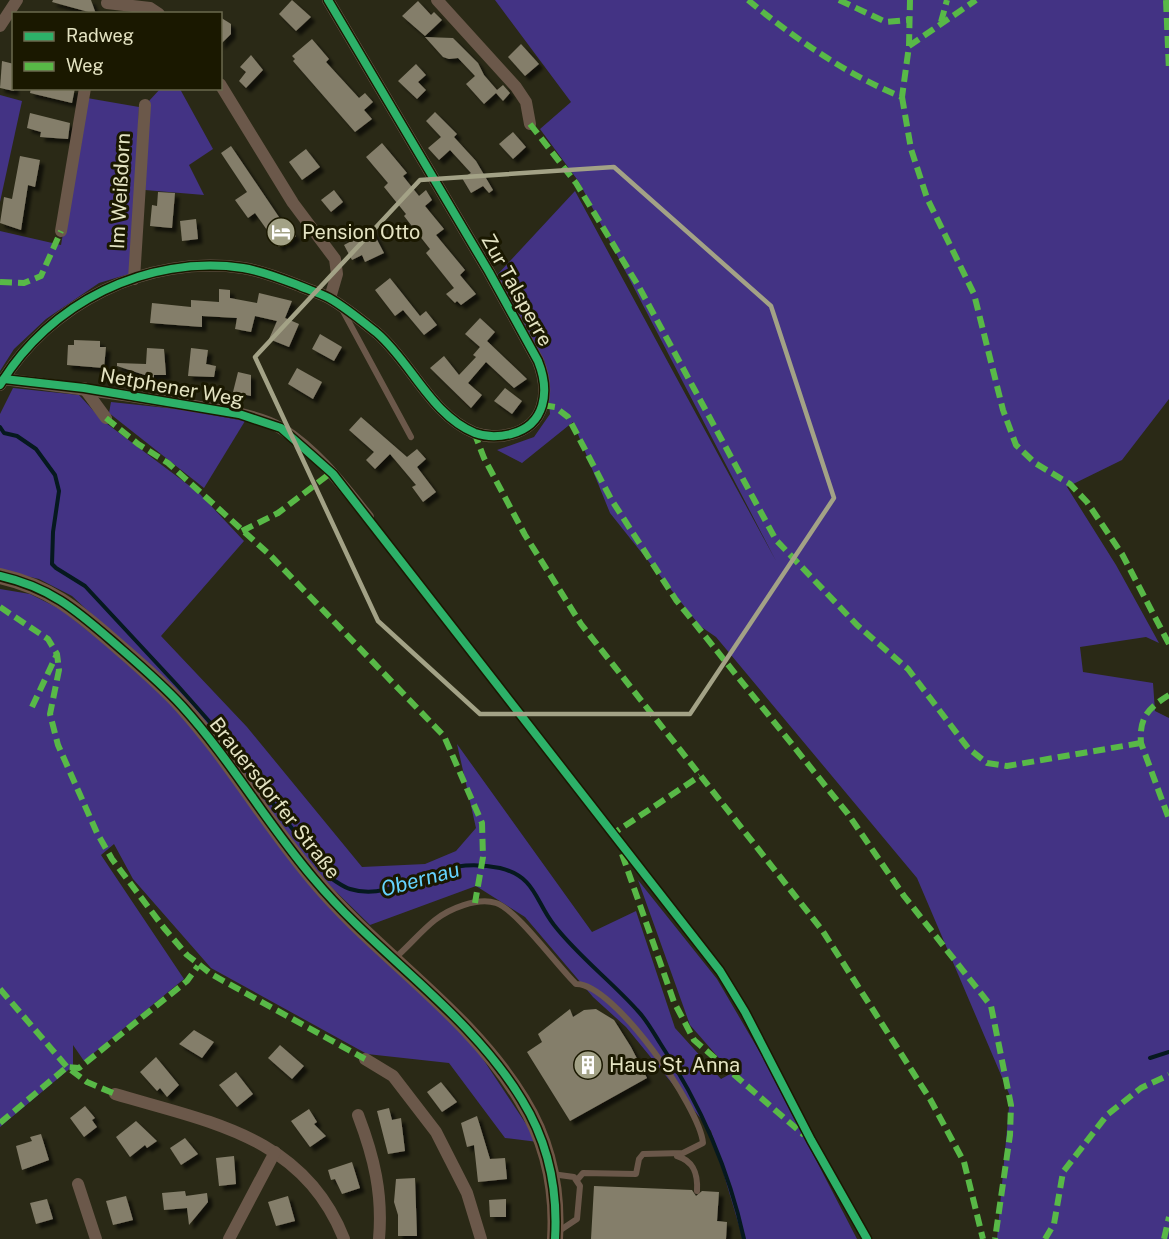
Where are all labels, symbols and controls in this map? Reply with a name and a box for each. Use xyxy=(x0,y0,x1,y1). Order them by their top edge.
legend xyxy=(12,12,222,90)
text: Radweg xyxy=(66,25,134,46)
text: Weg xyxy=(66,55,104,76)
street label: Im Weißdorn xyxy=(105,132,135,250)
hotel icon: Pension Otto xyxy=(265,216,297,248)
place label: Pension Otto xyxy=(302,220,420,244)
street label: Zur Talsperre xyxy=(476,230,558,350)
street label: Netphener Weg xyxy=(98,363,246,411)
street label: Brauersdorfer Straße xyxy=(205,713,345,883)
water label: Obernau xyxy=(378,856,462,902)
building icon: Haus St. Anna xyxy=(572,1049,604,1081)
place label: Haus St. Anna xyxy=(609,1053,740,1077)

